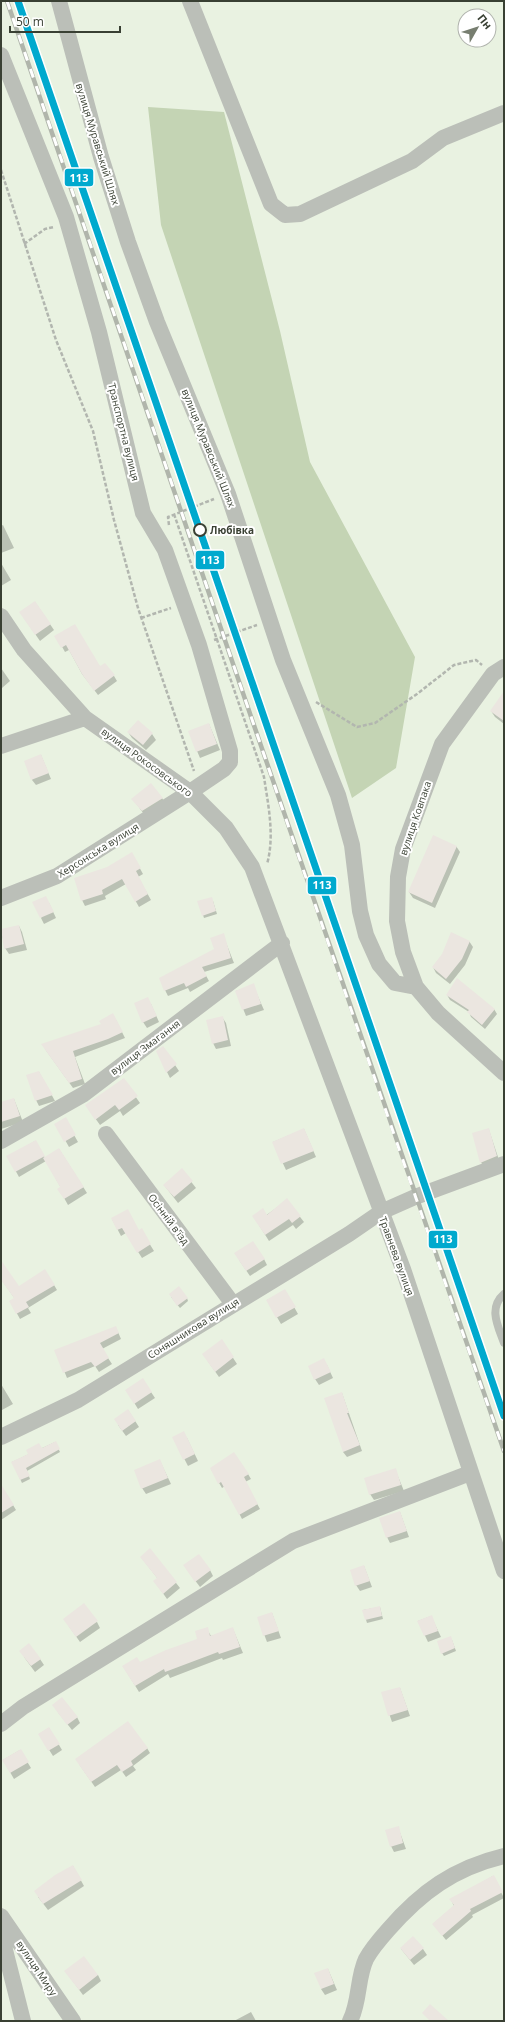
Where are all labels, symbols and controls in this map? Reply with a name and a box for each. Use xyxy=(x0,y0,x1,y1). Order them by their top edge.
scale bar xyxy=(10,8,120,34)
north arrow xyxy=(457,8,497,48)
text: Пн xyxy=(474,11,496,32)
text: 50 m xyxy=(16,13,44,30)
street label: вулиця Муравський Шлях xyxy=(73,81,123,207)
line badge: 113 xyxy=(64,168,94,187)
text: 113 xyxy=(70,170,88,185)
street label: Транспортна вулиця xyxy=(105,382,143,482)
street label: вулиця Муравський Шлях xyxy=(179,387,239,510)
marker: Любівка xyxy=(193,523,207,537)
place label: Любівка xyxy=(210,523,254,537)
line badge: 113 xyxy=(195,550,225,570)
text: 113 xyxy=(201,552,219,567)
street label: вулиця Рокосовського xyxy=(99,724,195,800)
street label: вулиця Ковпака xyxy=(396,779,434,857)
street label: Херсонська вулиця xyxy=(55,819,141,881)
line badge: 113 xyxy=(307,876,337,895)
text: 113 xyxy=(313,877,331,892)
street label: вулиця Змагання xyxy=(107,1016,183,1078)
street label: Осінній в'їзд xyxy=(145,1191,193,1247)
street label: Травнева вулиця xyxy=(376,1214,418,1298)
line badge: 113 xyxy=(428,1230,458,1249)
text: 113 xyxy=(434,1231,452,1246)
street label: Соняшникова вулиця xyxy=(145,1294,241,1362)
street label: вулиця Миру xyxy=(13,1938,61,1999)

